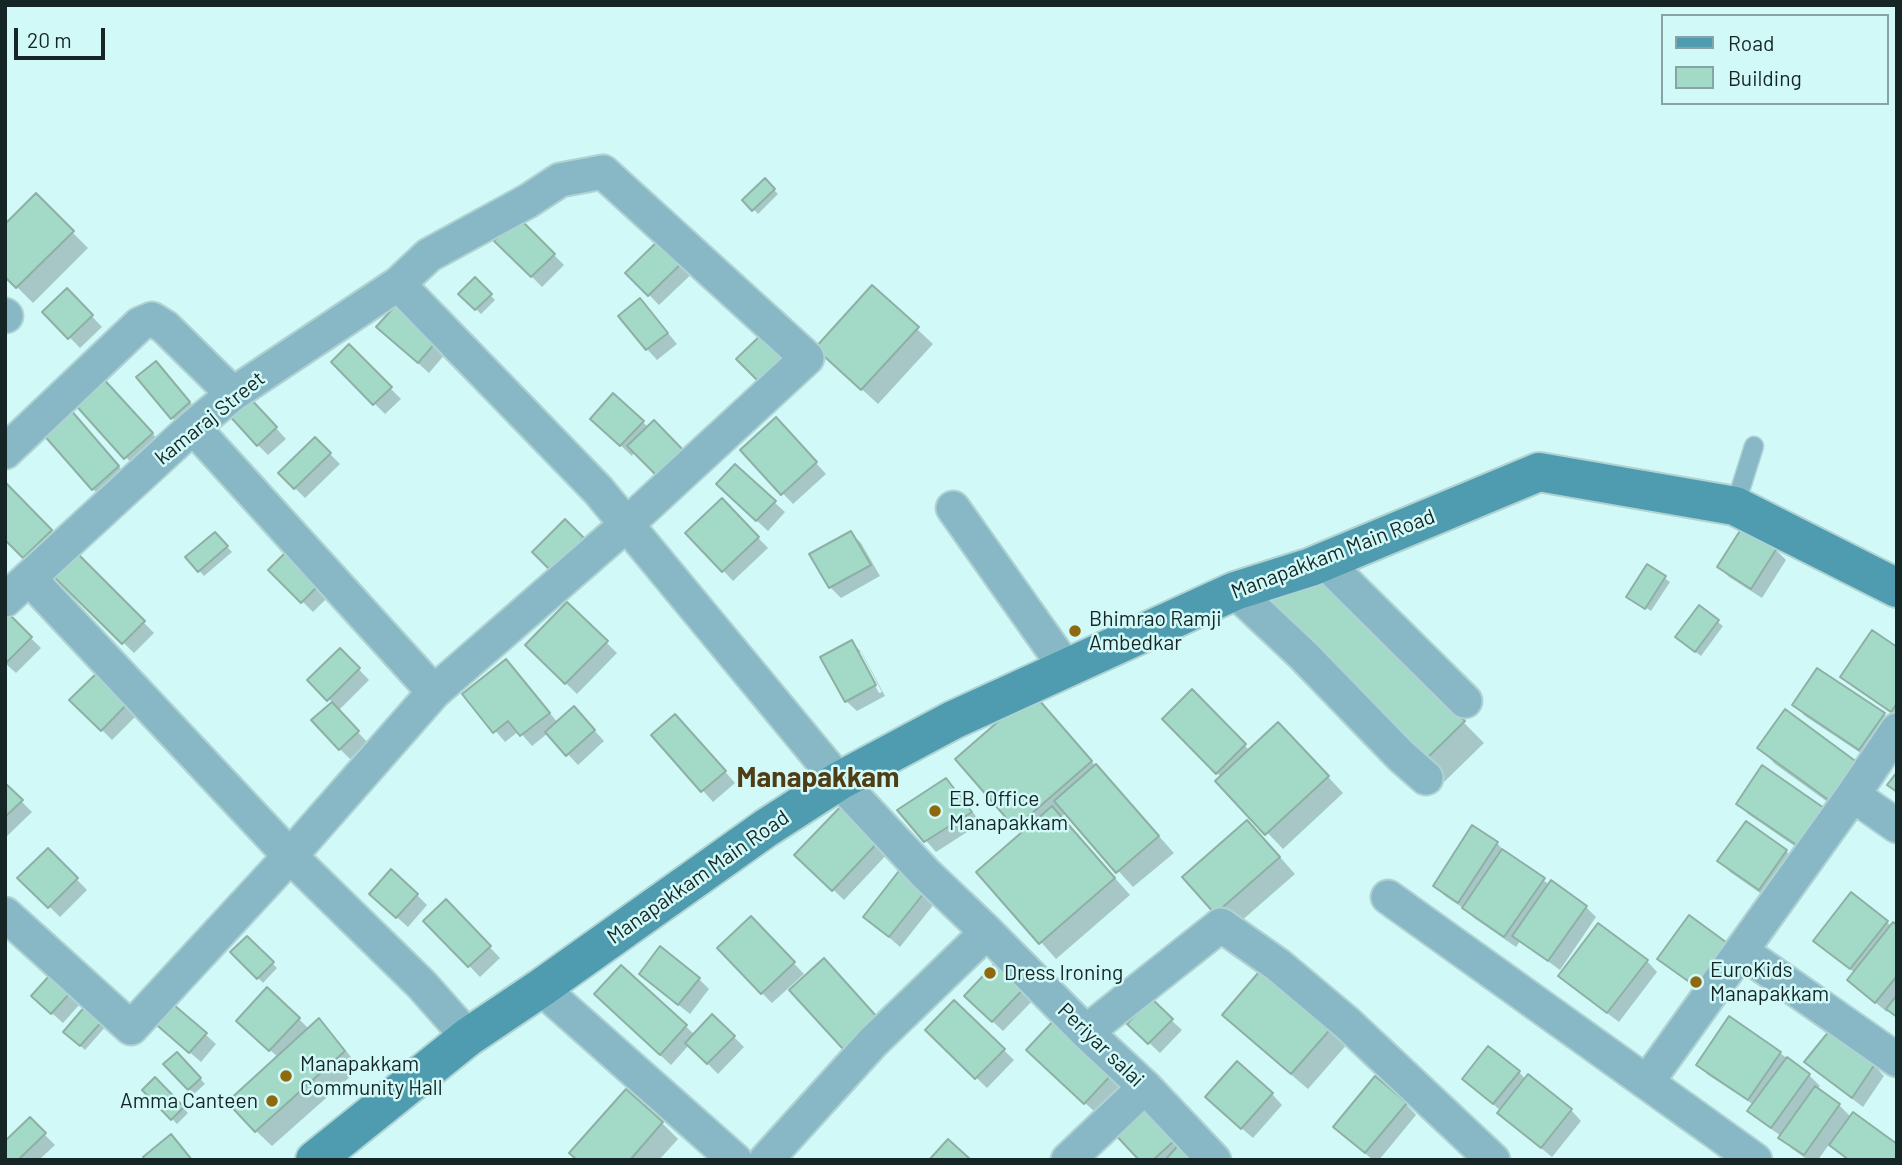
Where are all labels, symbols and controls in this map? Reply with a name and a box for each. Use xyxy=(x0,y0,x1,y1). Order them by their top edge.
scale bar xyxy=(18,14,108,58)
legend xyxy=(1660,14,1888,105)
text: 20 m xyxy=(27,27,72,52)
text: Road xyxy=(1728,30,1774,55)
text: Building xyxy=(1728,65,1802,90)
street label: kamaraj Street xyxy=(150,366,270,470)
street label: Manapakkam Main Road xyxy=(1228,503,1438,605)
place label: Bhimrao Ramji Ambedkar xyxy=(1089,606,1222,656)
marker: Bhimrao Ramji Ambedkar xyxy=(1067,623,1083,639)
district label: Manapakkam xyxy=(737,761,899,795)
place label: EB. Office Manapakkam xyxy=(949,786,1068,836)
marker: EB. Office Manapakkam xyxy=(927,803,943,819)
street label: Manapakkam Main Road xyxy=(602,805,794,949)
place label: EuroKids Manapakkam xyxy=(1710,957,1829,1007)
place label: Dress Ironing xyxy=(1004,960,1123,986)
marker: Dress Ironing xyxy=(982,965,998,981)
marker: EuroKids Manapakkam xyxy=(1688,974,1704,990)
street label: Periyar salai xyxy=(1053,998,1149,1092)
place label: Manapakkam Community Hall xyxy=(300,1051,442,1101)
marker: Manapakkam Community Hall xyxy=(278,1068,294,1084)
place label: Amma Canteen xyxy=(120,1088,258,1114)
marker: Amma Canteen xyxy=(264,1093,280,1109)

